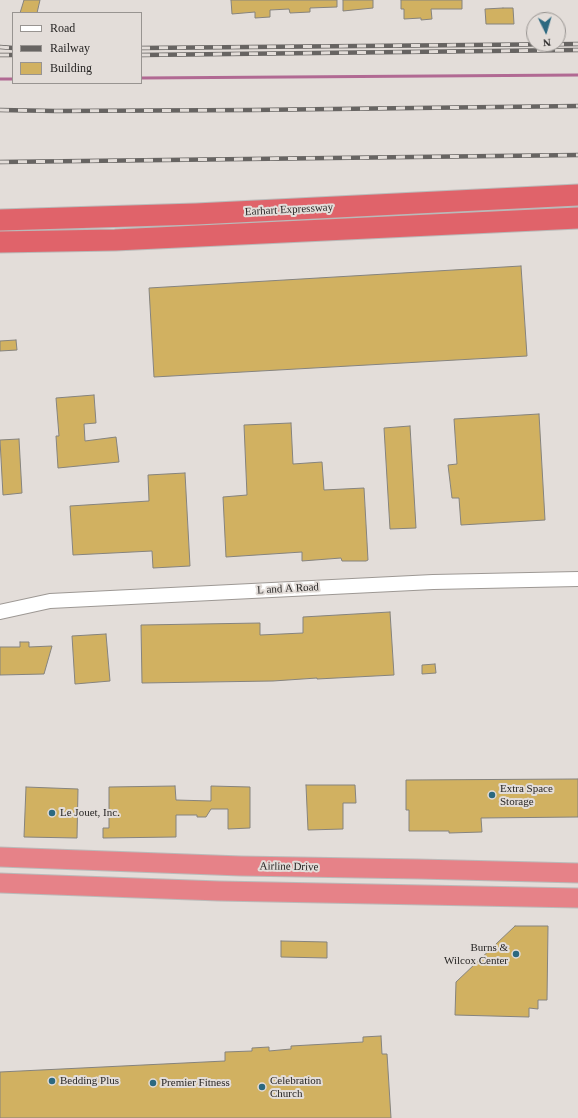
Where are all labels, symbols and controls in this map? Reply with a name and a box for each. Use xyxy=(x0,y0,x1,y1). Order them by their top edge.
legend xyxy=(12,12,142,84)
north arrow xyxy=(526,12,566,52)
text: Road xyxy=(50,21,75,35)
text: N xyxy=(542,37,551,49)
text: Railway xyxy=(50,41,90,55)
text: Building xyxy=(50,61,92,75)
street label: Earhart Expressway xyxy=(245,201,333,219)
street label: L and A Road xyxy=(257,581,319,597)
place label: Extra Space Storage xyxy=(500,782,553,808)
marker: Extra Space Storage xyxy=(487,790,497,800)
place label: Le Jouet, Inc. xyxy=(60,806,120,820)
marker: Le Jouet, Inc. xyxy=(47,808,57,818)
street label: Airline Drive xyxy=(259,860,319,874)
place label: Burns & Wilcox Center xyxy=(444,941,508,967)
marker: Burns & Wilcox Center xyxy=(511,949,521,959)
place label: Bedding Plus xyxy=(60,1074,119,1088)
place label: Celebration Church xyxy=(270,1074,321,1100)
marker: Bedding Plus xyxy=(47,1076,57,1086)
place label: Premier Fitness xyxy=(161,1076,230,1090)
marker: Premier Fitness xyxy=(148,1078,158,1088)
marker: Celebration Church xyxy=(257,1082,267,1092)

